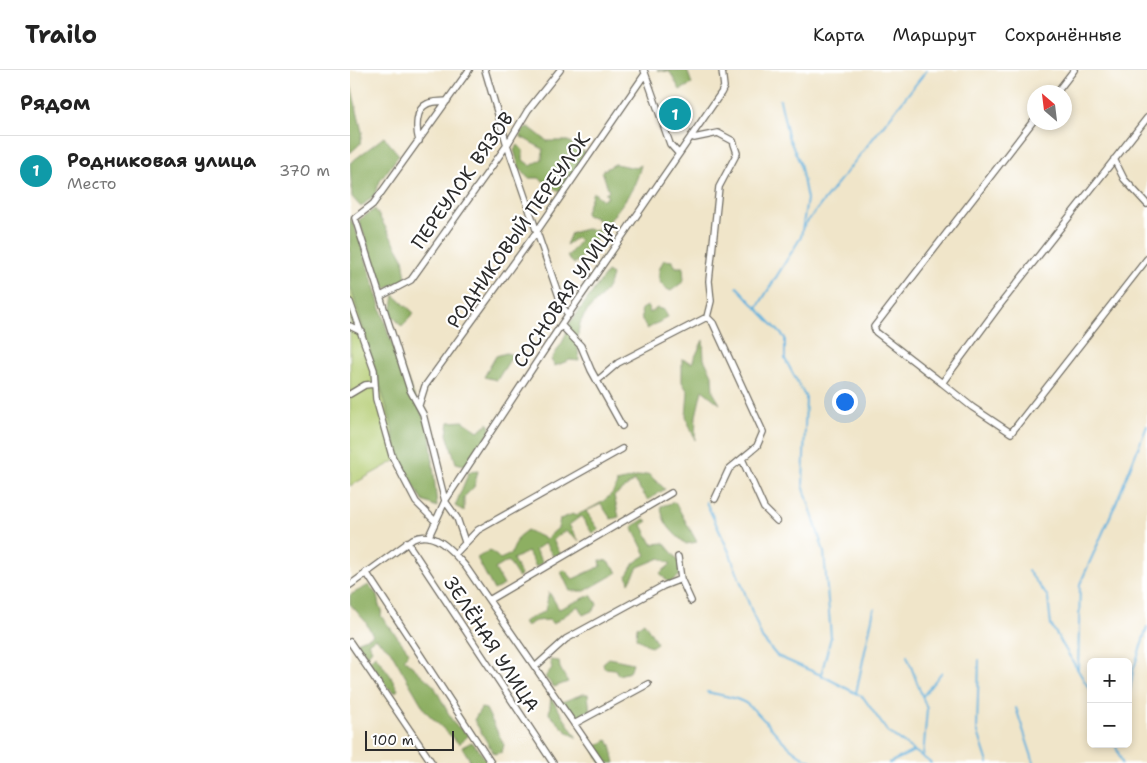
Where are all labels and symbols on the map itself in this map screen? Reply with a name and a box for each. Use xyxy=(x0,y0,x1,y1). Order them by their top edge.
north arrow xyxy=(1027,85,1072,130)
pin: 1 xyxy=(659,95,691,133)
street label: ПЕРЕУЛОК ВЯЗОВ xyxy=(406,107,519,254)
street label: РОДНИКОВЫЙ ПЕРЕУЛОК xyxy=(441,127,596,333)
street label: СОСНОВАЯ УЛИЦА xyxy=(507,216,624,372)
your location xyxy=(832,389,858,415)
street label: ЗЕЛЁНАЯ УЛИЦА xyxy=(438,572,545,717)
scale bar xyxy=(365,728,454,751)

